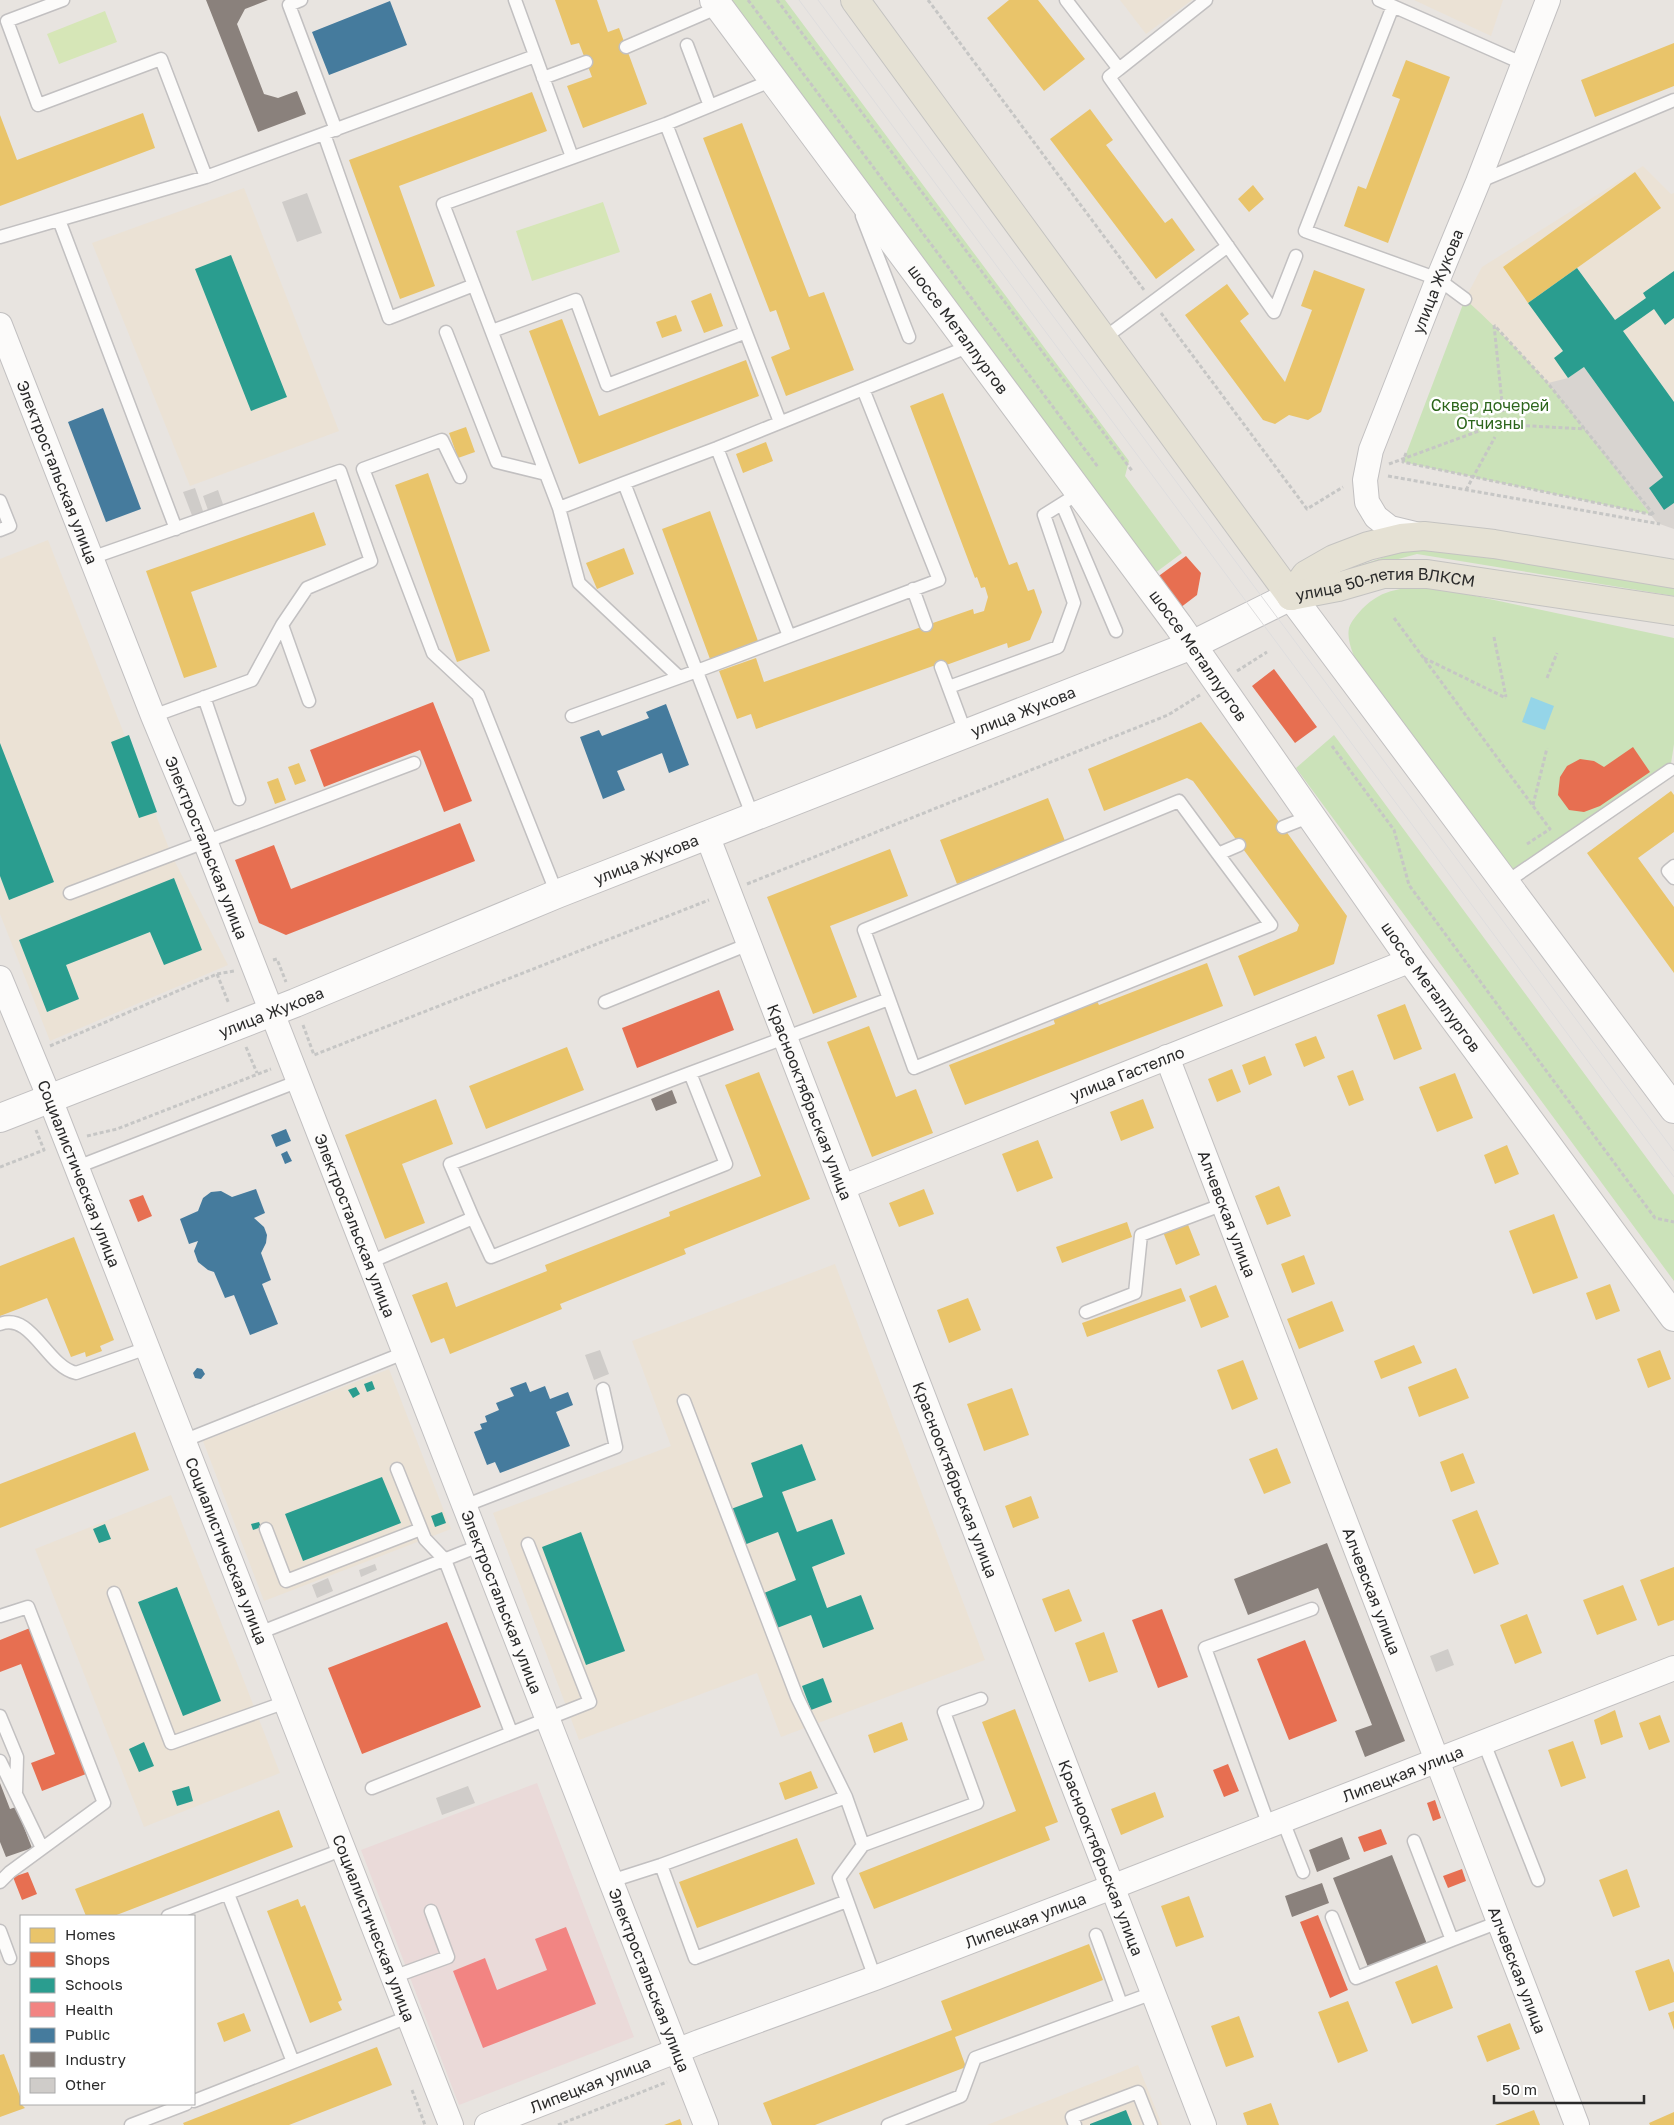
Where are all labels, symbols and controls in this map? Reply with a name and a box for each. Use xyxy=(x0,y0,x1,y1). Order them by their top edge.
street label: улица Жукова xyxy=(1407,226,1468,337)
street label: шоссе Металлургов xyxy=(904,261,1013,398)
street label: Электростальская улица xyxy=(13,377,103,567)
park label: Сквер дочерей Отчизны xyxy=(1431,395,1549,433)
street label: улица 50-летия ВЛКСМ xyxy=(1294,563,1477,605)
street label: шоссе Металлургов xyxy=(1145,586,1252,725)
street label: улица Жукова xyxy=(968,682,1078,741)
street label: Электростальская улица xyxy=(161,753,252,942)
street label: улица Жукова xyxy=(591,829,701,889)
street label: шоссе Металлургов xyxy=(1377,918,1485,1056)
street label: улица Жукова xyxy=(216,982,327,1042)
street label: Краснооктябрьская улица xyxy=(763,1001,857,1203)
street label: улица Гастелло xyxy=(1067,1042,1187,1105)
street label: Социалистическая улица xyxy=(33,1077,125,1270)
street label: Электростальская улица xyxy=(310,1131,400,1320)
street label: Алчевская улица xyxy=(1194,1147,1261,1280)
street label: Краснооктябрьская улица xyxy=(909,1379,1002,1581)
street label: Социалистическая улица xyxy=(181,1454,272,1647)
street label: Электростальская улица xyxy=(457,1507,547,1697)
street label: Алчевская улица xyxy=(1339,1525,1405,1657)
street label: Липецкая улица xyxy=(1340,1741,1466,1806)
street label: Краснооктябрьская улица xyxy=(1054,1757,1148,1959)
street label: Социалистическая улица xyxy=(328,1831,420,2025)
street label: Электростальская улица xyxy=(605,1885,694,2075)
street label: Липецкая улица xyxy=(962,1888,1089,1953)
street label: Алчевская улица xyxy=(1484,1904,1551,2036)
legend xyxy=(20,1915,195,2105)
text: Homes xyxy=(65,1925,115,1943)
text: Shops xyxy=(65,1950,110,1968)
text: Schools xyxy=(65,1975,123,1993)
text: Health xyxy=(65,2000,113,2018)
text: Public xyxy=(65,2025,110,2043)
text: Industry xyxy=(65,2050,126,2068)
street label: Липецкая улица xyxy=(527,2052,654,2117)
scale bar xyxy=(1494,2072,1644,2104)
text: Other xyxy=(65,2075,106,2093)
text: 50 m xyxy=(1502,2080,1537,2098)

